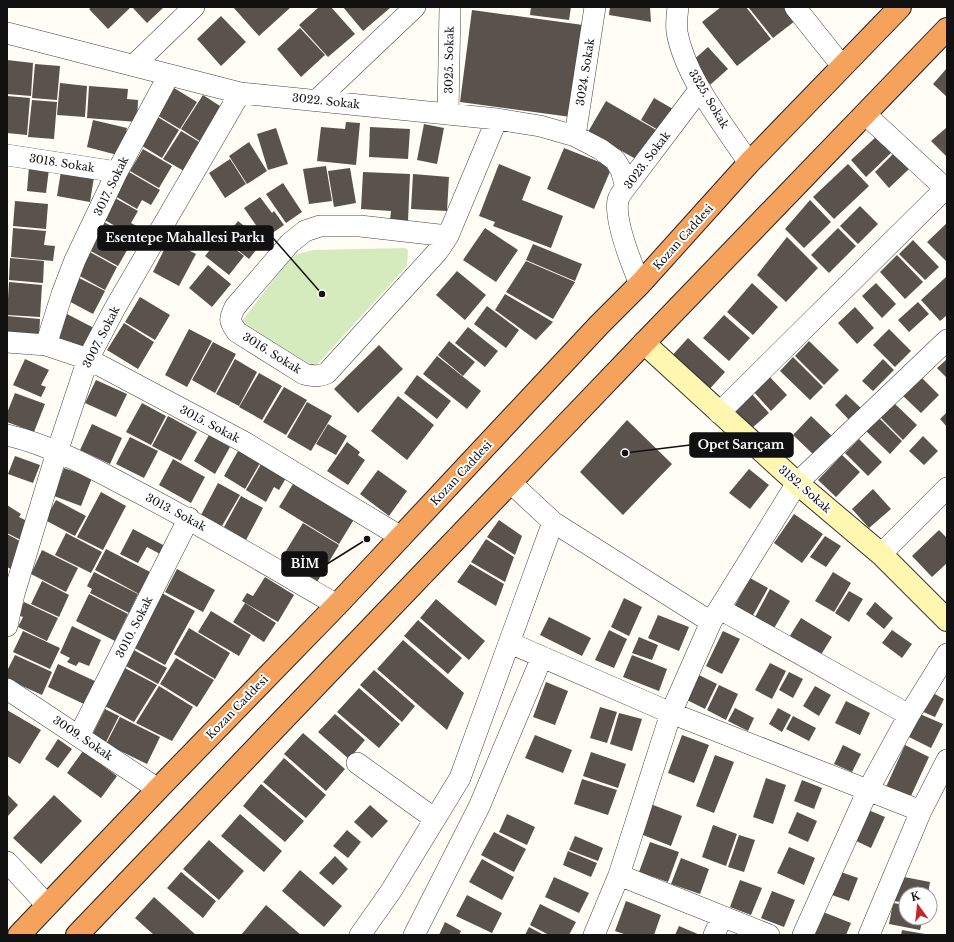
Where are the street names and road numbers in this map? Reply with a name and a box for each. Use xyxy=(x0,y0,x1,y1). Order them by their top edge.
street label: 3025. Sokak xyxy=(441,26,457,94)
street label: 3024. Sokak xyxy=(573,37,597,107)
street label: 3325. Sokak xyxy=(686,67,732,131)
street label: 3022. Sokak xyxy=(291,90,361,112)
street label: 3023. Sokak xyxy=(621,128,673,191)
street label: 3018. Sokak xyxy=(28,151,96,175)
street label: 3017. Sokak xyxy=(91,154,132,218)
street label: Kozan Caddesi xyxy=(650,201,716,273)
street label: 3007. Sokak xyxy=(79,304,123,370)
street label: 3016. Sokak xyxy=(240,329,304,377)
street label: 3015. Sokak xyxy=(178,402,242,446)
street label: Kozan Caddesi xyxy=(428,438,495,508)
street label: 3182. Sokak xyxy=(776,462,834,516)
street label: 3013. Sokak xyxy=(143,490,209,534)
street label: 3010. Sokak xyxy=(113,594,156,660)
street label: Kozan Caddesi xyxy=(203,672,271,742)
street label: 3009. Sokak xyxy=(50,713,116,763)

